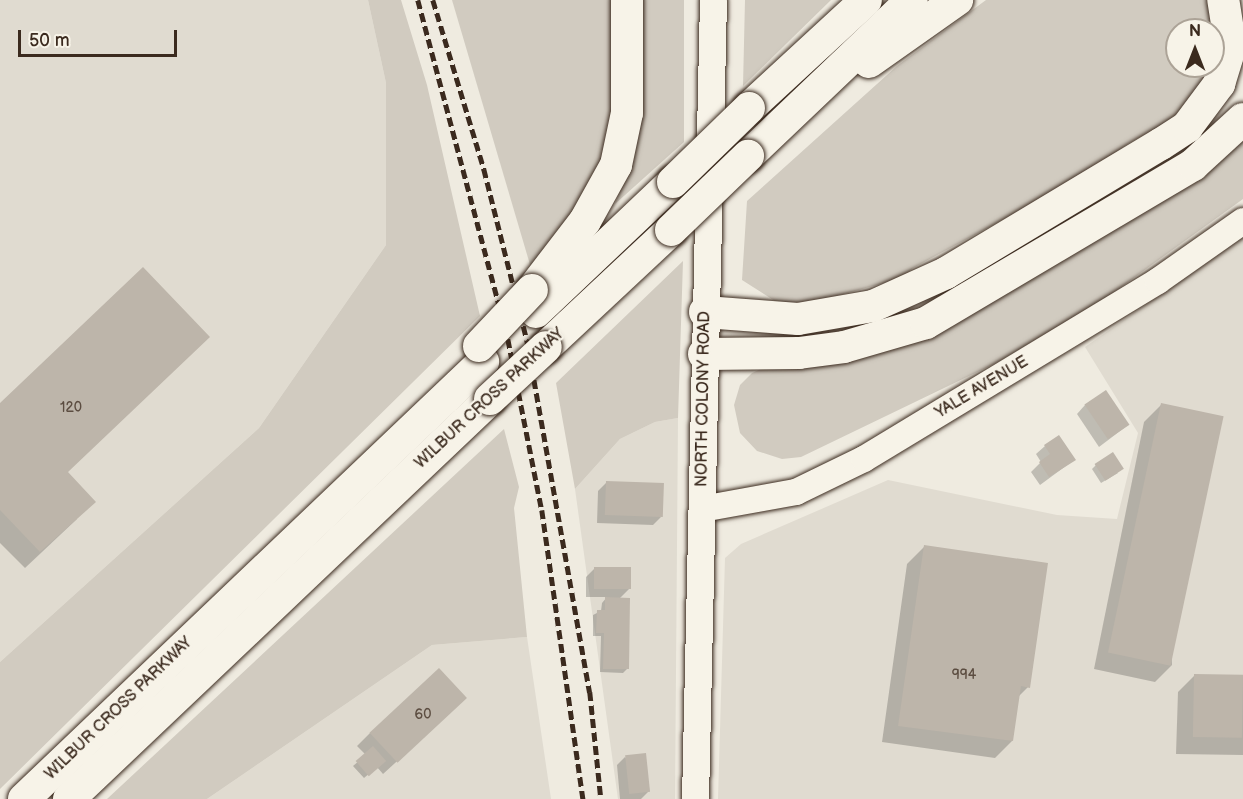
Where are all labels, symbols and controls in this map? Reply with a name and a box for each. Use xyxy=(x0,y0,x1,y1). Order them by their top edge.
scale bar xyxy=(21,18,180,56)
north arrow xyxy=(1165,18,1225,78)
text: N xyxy=(1189,22,1201,41)
text: 50 m xyxy=(29,30,70,51)
street label: NORTH COLONY ROAD xyxy=(693,311,715,487)
street label: WILBUR CROSS PARKWAY xyxy=(411,325,569,473)
street label: YALE AVENUE xyxy=(932,353,1032,423)
house number: 120 xyxy=(60,400,82,416)
street label: WILBUR CROSS PARKWAY xyxy=(41,634,197,784)
house number: 994 xyxy=(952,667,976,683)
house number: 60 xyxy=(415,707,431,723)

